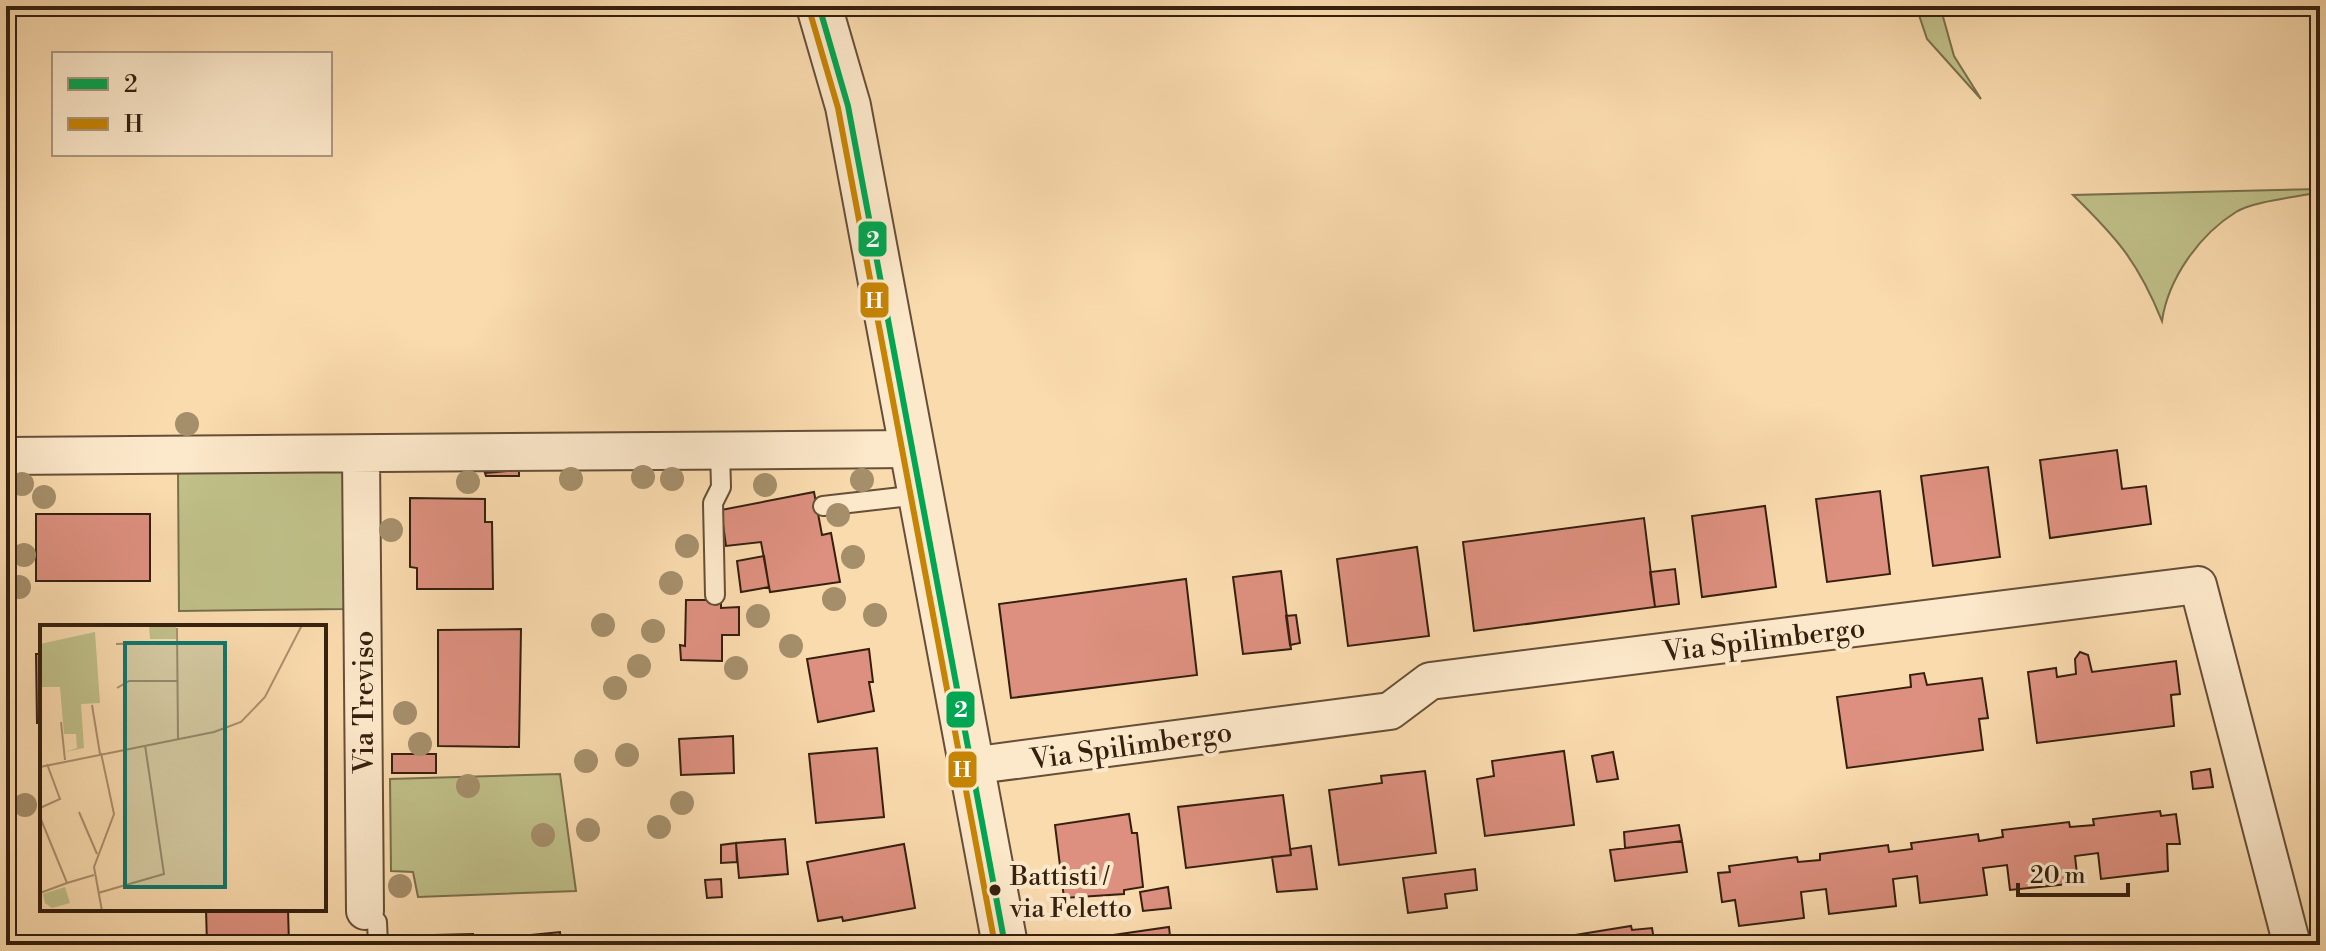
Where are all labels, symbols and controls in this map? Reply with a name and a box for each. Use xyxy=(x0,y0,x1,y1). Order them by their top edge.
legend xyxy=(52,52,332,156)
text: 2 xyxy=(124,70,138,100)
text: H xyxy=(124,110,143,140)
line badge: 2 xyxy=(857,220,888,258)
text: 2 xyxy=(866,227,880,254)
line badge: H xyxy=(859,281,890,319)
text: H xyxy=(865,288,883,315)
street label: Via Spilimbergo xyxy=(1660,611,1867,670)
inset map xyxy=(40,625,326,911)
street label: Via Treviso xyxy=(347,630,382,775)
line badge: 2 xyxy=(945,690,976,729)
text: 2 xyxy=(954,697,968,724)
street label: Via Spilimbergo xyxy=(1027,715,1234,778)
line badge: H xyxy=(947,750,978,789)
text: H xyxy=(953,757,971,784)
scale bar xyxy=(2018,847,2128,897)
place label: Battisti / via Feletto xyxy=(1009,861,1132,925)
text: 20 m xyxy=(2030,861,2086,891)
marker: Battisti / via Feletto xyxy=(987,882,1003,898)

